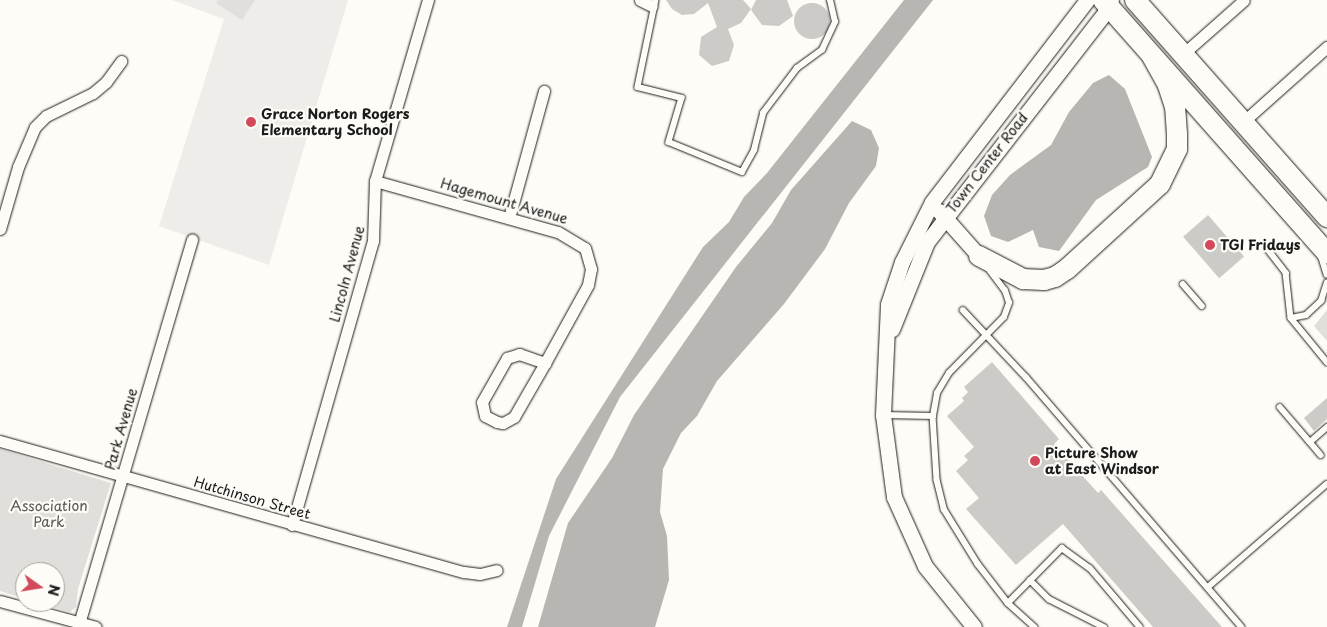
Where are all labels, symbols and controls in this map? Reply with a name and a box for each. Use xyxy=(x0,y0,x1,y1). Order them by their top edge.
place label: Grace Norton Rogers Elementary School xyxy=(261,106,410,138)
street label: Town Center Road xyxy=(943,109,1031,217)
marker: Grace Norton Rogers Elementary School xyxy=(245,116,257,128)
street label: Hagemount Avenue xyxy=(439,175,569,227)
street label: Lincoln Avenue xyxy=(326,224,368,324)
place label: TGI Fridays xyxy=(1220,237,1301,253)
marker: TGI Fridays xyxy=(1204,239,1216,251)
street label: Park Avenue xyxy=(101,386,141,472)
place label: Picture Show at East Windsor xyxy=(1045,445,1160,478)
marker: Picture Show at East Windsor xyxy=(1029,455,1041,467)
street label: Hutchinson Street xyxy=(192,473,312,523)
park label: Association Park xyxy=(10,498,88,530)
north arrow xyxy=(15,562,65,612)
text: N xyxy=(43,582,66,598)

